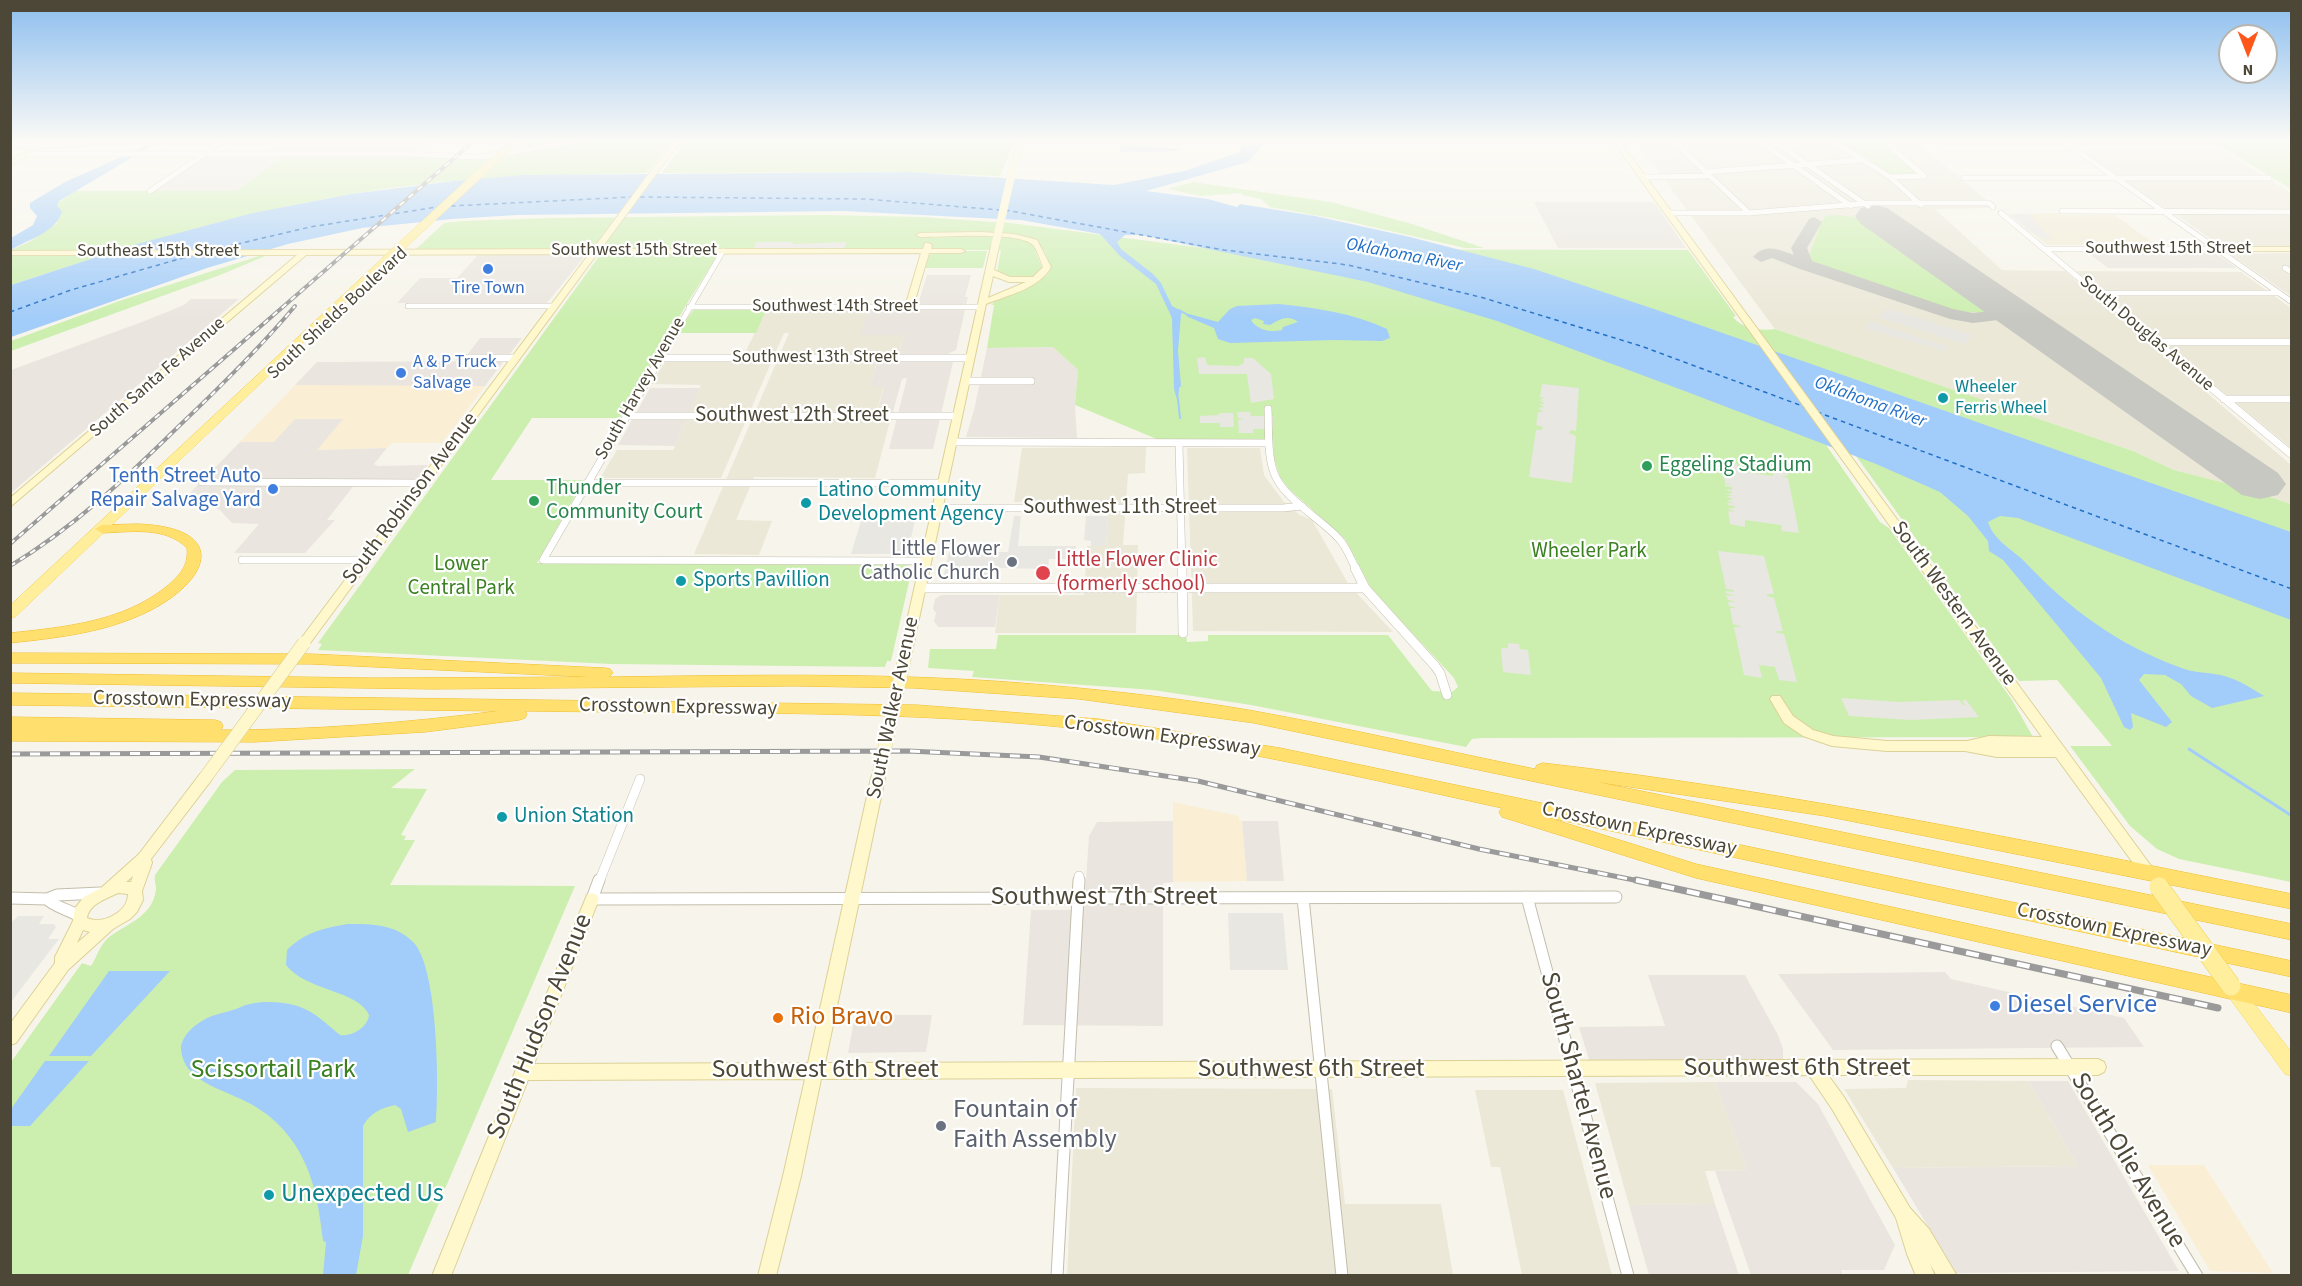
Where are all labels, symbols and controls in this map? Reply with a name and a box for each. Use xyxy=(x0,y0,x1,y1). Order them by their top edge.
north arrow xyxy=(2218,24,2278,84)
text: N xyxy=(2243,59,2253,81)
water label: Oklahoma River xyxy=(1344,234,1464,278)
street label: Southwest 15th Street xyxy=(2085,238,2251,260)
street label: Southwest 15th Street xyxy=(551,240,717,262)
street label: Southeast 15th Street xyxy=(77,241,239,263)
street label: South Shields Boulevard xyxy=(263,243,413,385)
marker: Tire Town xyxy=(481,262,495,276)
street label: South Douglas Avenue xyxy=(2074,272,2218,396)
place label: Tire Town xyxy=(451,278,525,300)
street label: Southwest 14th Street xyxy=(752,296,918,318)
street label: South Santa Fe Avenue xyxy=(86,313,230,443)
street label: South Harvey Avenue xyxy=(591,314,691,464)
street label: Southwest 13th Street xyxy=(732,347,898,369)
place label: A & P Truck Salvage xyxy=(413,352,497,394)
marker: A & P Truck Salvage xyxy=(394,366,408,380)
water label: Oklahoma River xyxy=(1811,373,1929,433)
place label: Wheeler Ferris Wheel xyxy=(1955,377,2047,420)
marker: Wheeler Ferris Wheel xyxy=(1936,391,1950,405)
street label: Southwest 12th Street xyxy=(695,403,889,429)
street label: South Robinson Avenue xyxy=(338,408,484,590)
place label: Eggeling Stadium xyxy=(1659,453,1812,479)
marker: Eggeling Stadium xyxy=(1640,459,1654,473)
place label: Tenth Street Auto Repair Salvage Yard xyxy=(90,464,261,514)
place label: Thunder Community Court xyxy=(546,476,703,526)
place label: Latino Community Development Agency xyxy=(818,478,1004,528)
marker: Tenth Street Auto Repair Salvage Yard xyxy=(266,482,280,496)
marker: Thunder Community Court xyxy=(527,494,541,508)
street label: Southwest 11th Street xyxy=(1023,495,1217,521)
marker: Latino Community Development Agency xyxy=(799,496,813,510)
street label: South Western Avenue xyxy=(1885,517,2021,691)
place label: Little Flower Catholic Church xyxy=(861,537,1000,587)
park label: Wheeler Park xyxy=(1531,539,1647,565)
place label: Little Flower Clinic (formerly school) xyxy=(1056,548,1218,598)
park label: Lower Central Park xyxy=(407,552,515,602)
marker: Little Flower Catholic Church xyxy=(1005,555,1019,569)
marker: Little Flower Clinic (formerly school) xyxy=(1034,564,1052,582)
place label: Sports Pavillion xyxy=(693,568,830,594)
marker: Sports Pavillion xyxy=(674,574,688,588)
street label: South Walker Avenue xyxy=(862,615,926,801)
street label: Crosstown Expressway xyxy=(93,687,291,715)
street label: Crosstown Expressway xyxy=(579,694,777,722)
street label: Crosstown Expressway xyxy=(1062,711,1262,763)
street label: Crosstown Expressway xyxy=(1539,797,1739,863)
place label: Union Station xyxy=(514,804,634,830)
marker: Union Station xyxy=(495,810,509,824)
street label: Southwest 7th Street xyxy=(990,882,1218,914)
street label: Crosstown Expressway xyxy=(2014,898,2214,964)
street label: South Hudson Avenue xyxy=(482,910,600,1144)
street label: South Shartel Avenue xyxy=(1532,969,1622,1203)
place label: Diesel Service xyxy=(2007,990,2157,1022)
marker: Diesel Service xyxy=(1988,999,2002,1013)
place label: Rio Bravo xyxy=(790,1002,893,1034)
marker: Rio Bravo xyxy=(771,1011,785,1025)
street label: Southwest 6th Street xyxy=(1683,1053,1911,1085)
street label: Southwest 6th Street xyxy=(1197,1054,1425,1086)
park label: Scissortail Park xyxy=(190,1055,356,1087)
street label: Southwest 6th Street xyxy=(711,1055,939,1087)
street label: South Olie Avenue xyxy=(2062,1068,2192,1254)
place label: Fountain of Faith Assembly xyxy=(953,1095,1117,1156)
marker: Fountain of Faith Assembly xyxy=(934,1119,948,1133)
place label: Unexpected Us xyxy=(281,1179,444,1211)
marker: Unexpected Us xyxy=(262,1188,276,1202)

